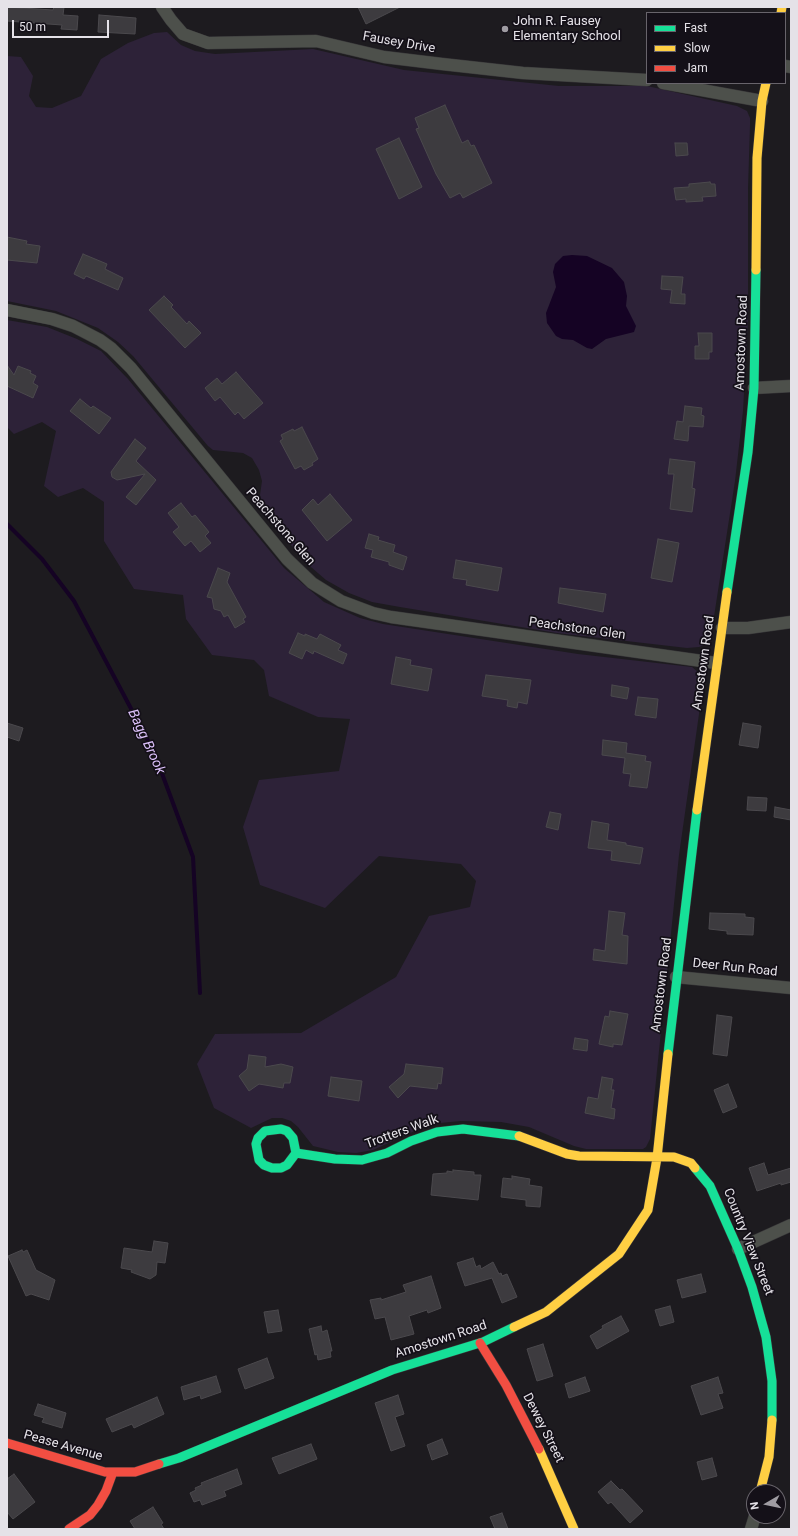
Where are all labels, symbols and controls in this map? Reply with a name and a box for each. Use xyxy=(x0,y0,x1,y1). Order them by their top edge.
scale bar xyxy=(14,12,111,38)
legend xyxy=(646,12,786,84)
place label: John R. Fausey Elementary School xyxy=(513,14,621,45)
text: 50 m xyxy=(19,20,46,34)
text: Fast xyxy=(684,21,707,35)
marker: John R. Fausey Elementary School xyxy=(500,24,510,34)
street label: Fausey Drive xyxy=(362,29,436,57)
text: Slow xyxy=(684,41,710,55)
text: Jam xyxy=(684,61,708,75)
street label: Amostown Road xyxy=(733,295,751,391)
street label: Peachstone Glen xyxy=(242,485,318,569)
street label: Peachstone Glen xyxy=(528,614,626,644)
street label: Amostown Road xyxy=(690,615,718,711)
water label: Bagg Brook xyxy=(124,707,168,777)
street label: Amostown Road xyxy=(648,937,676,1033)
street label: Deer Run Road xyxy=(692,956,778,980)
street label: Trotters Walk xyxy=(363,1112,441,1152)
street label: Country View Street xyxy=(719,1186,777,1298)
street label: Amostown Road xyxy=(393,1318,489,1362)
street label: Dewey Street xyxy=(519,1391,567,1465)
street label: Pease Avenue xyxy=(22,1427,104,1465)
north arrow xyxy=(746,1484,786,1524)
text: N xyxy=(748,1501,762,1511)

